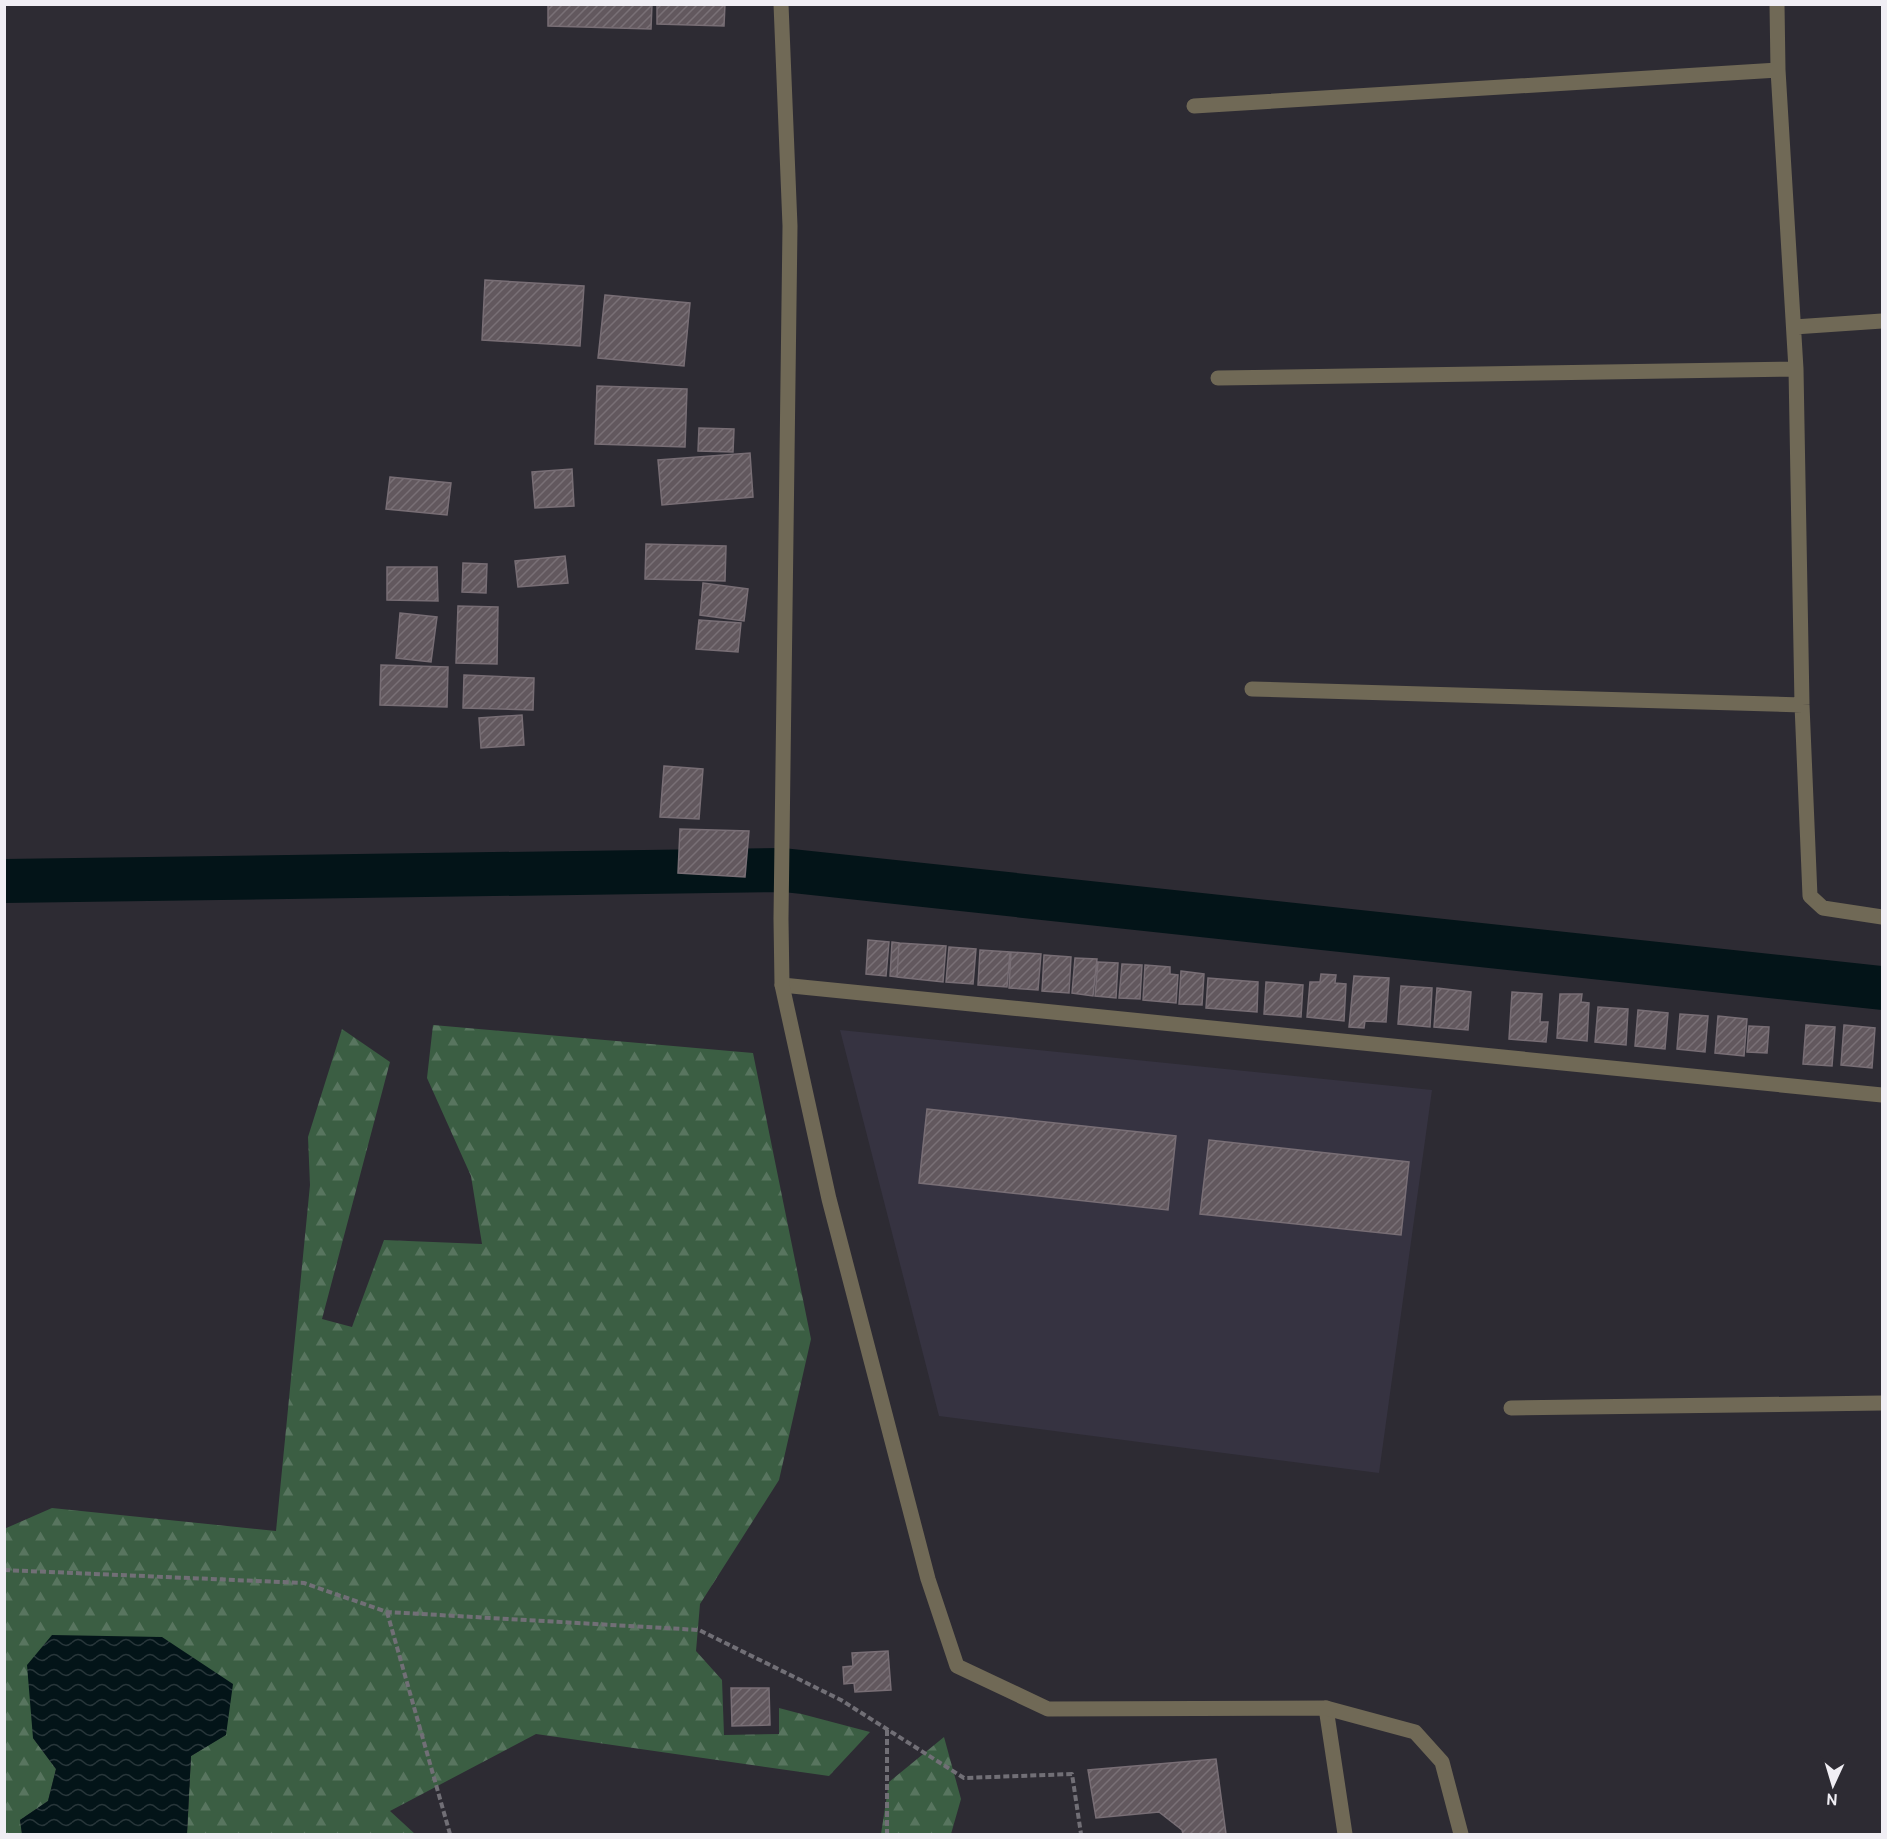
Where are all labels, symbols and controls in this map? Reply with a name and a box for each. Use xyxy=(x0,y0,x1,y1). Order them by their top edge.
north arrow xyxy=(1803,1755,1863,1815)
text: N xyxy=(1826,1790,1838,1809)

